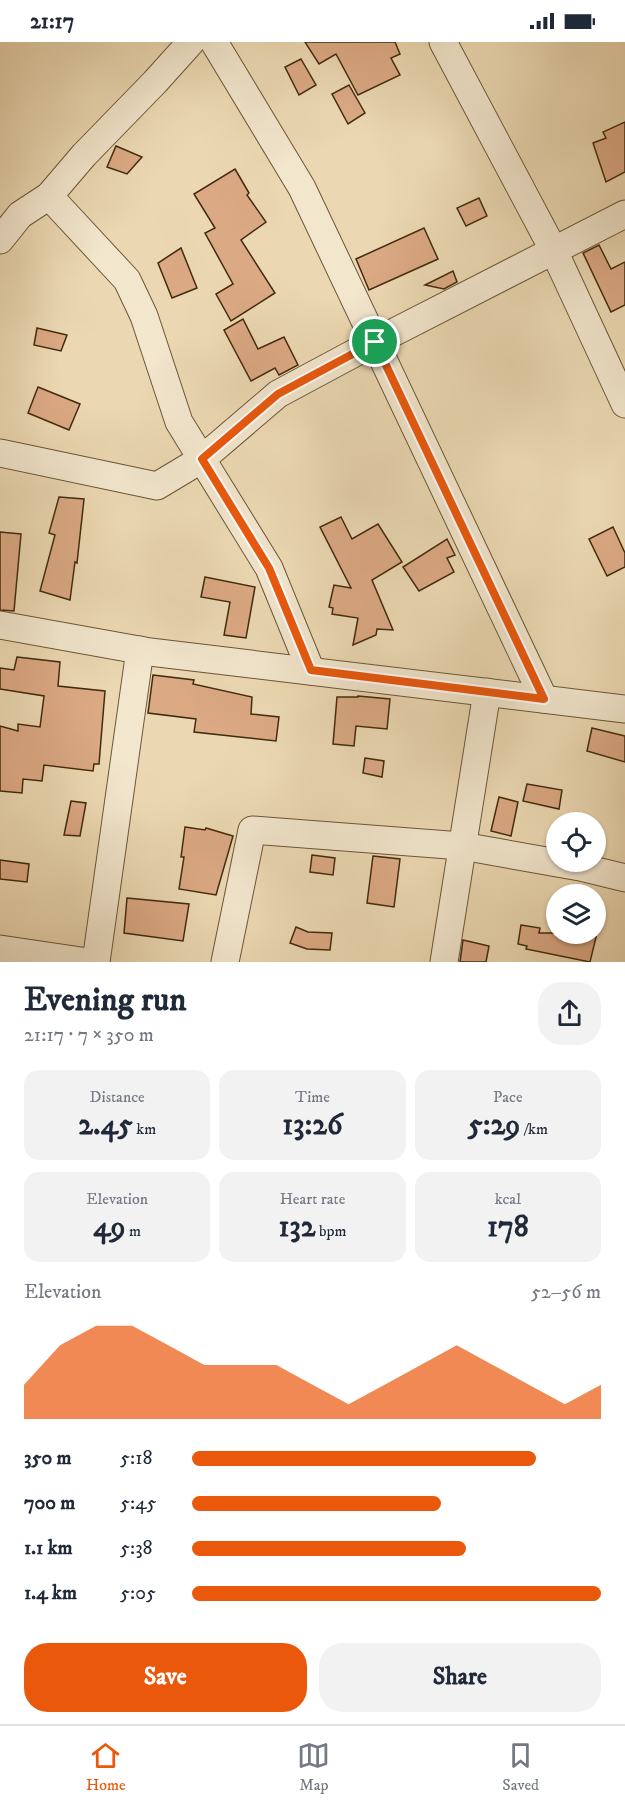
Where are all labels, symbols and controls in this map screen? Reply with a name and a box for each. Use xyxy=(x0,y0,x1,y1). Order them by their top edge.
text: 21:17 xyxy=(30,8,74,35)
pin xyxy=(349,316,400,367)
icon: arrive xyxy=(358,325,391,358)
map controls xyxy=(546,812,606,944)
button: locate xyxy=(546,812,606,872)
button: layers xyxy=(546,884,606,944)
text: Evening run xyxy=(24,980,186,1021)
button: share xyxy=(538,982,601,1045)
text: 21:17 · 7 × 350 m xyxy=(24,1023,154,1048)
text: Distance xyxy=(90,1087,145,1107)
text: Time xyxy=(295,1087,330,1107)
text: Pace xyxy=(493,1087,523,1107)
text: 2.45 xyxy=(78,1107,133,1144)
text: 13:26 xyxy=(282,1107,343,1144)
text: 5:29 xyxy=(468,1107,520,1144)
text: km xyxy=(133,1119,156,1139)
text: /km xyxy=(520,1119,548,1139)
text: Elevation xyxy=(86,1189,148,1209)
text: Heart rate xyxy=(280,1189,345,1209)
text: kcal xyxy=(495,1189,521,1209)
text: 49 xyxy=(93,1209,126,1246)
text: 132 xyxy=(279,1209,315,1246)
text: 178 xyxy=(487,1209,529,1246)
text: m xyxy=(126,1221,141,1241)
text: bpm xyxy=(315,1221,346,1241)
text: Elevation xyxy=(24,1280,101,1305)
text: 52–56 m xyxy=(531,1280,601,1305)
text: 350 m xyxy=(24,1446,71,1471)
text: 5:18 xyxy=(120,1446,153,1471)
text: 700 m xyxy=(24,1491,75,1516)
text: 5:45 xyxy=(120,1491,156,1516)
text: 1.1 km xyxy=(24,1536,73,1561)
text: 5:38 xyxy=(120,1536,153,1561)
text: 1.4 km xyxy=(24,1581,77,1606)
text: 5:05 xyxy=(120,1581,156,1606)
button: Save xyxy=(24,1643,307,1712)
button: Share xyxy=(319,1643,601,1712)
tab: Home xyxy=(86,1739,126,1795)
tab: Map xyxy=(297,1739,330,1795)
tab: Saved xyxy=(502,1739,539,1795)

